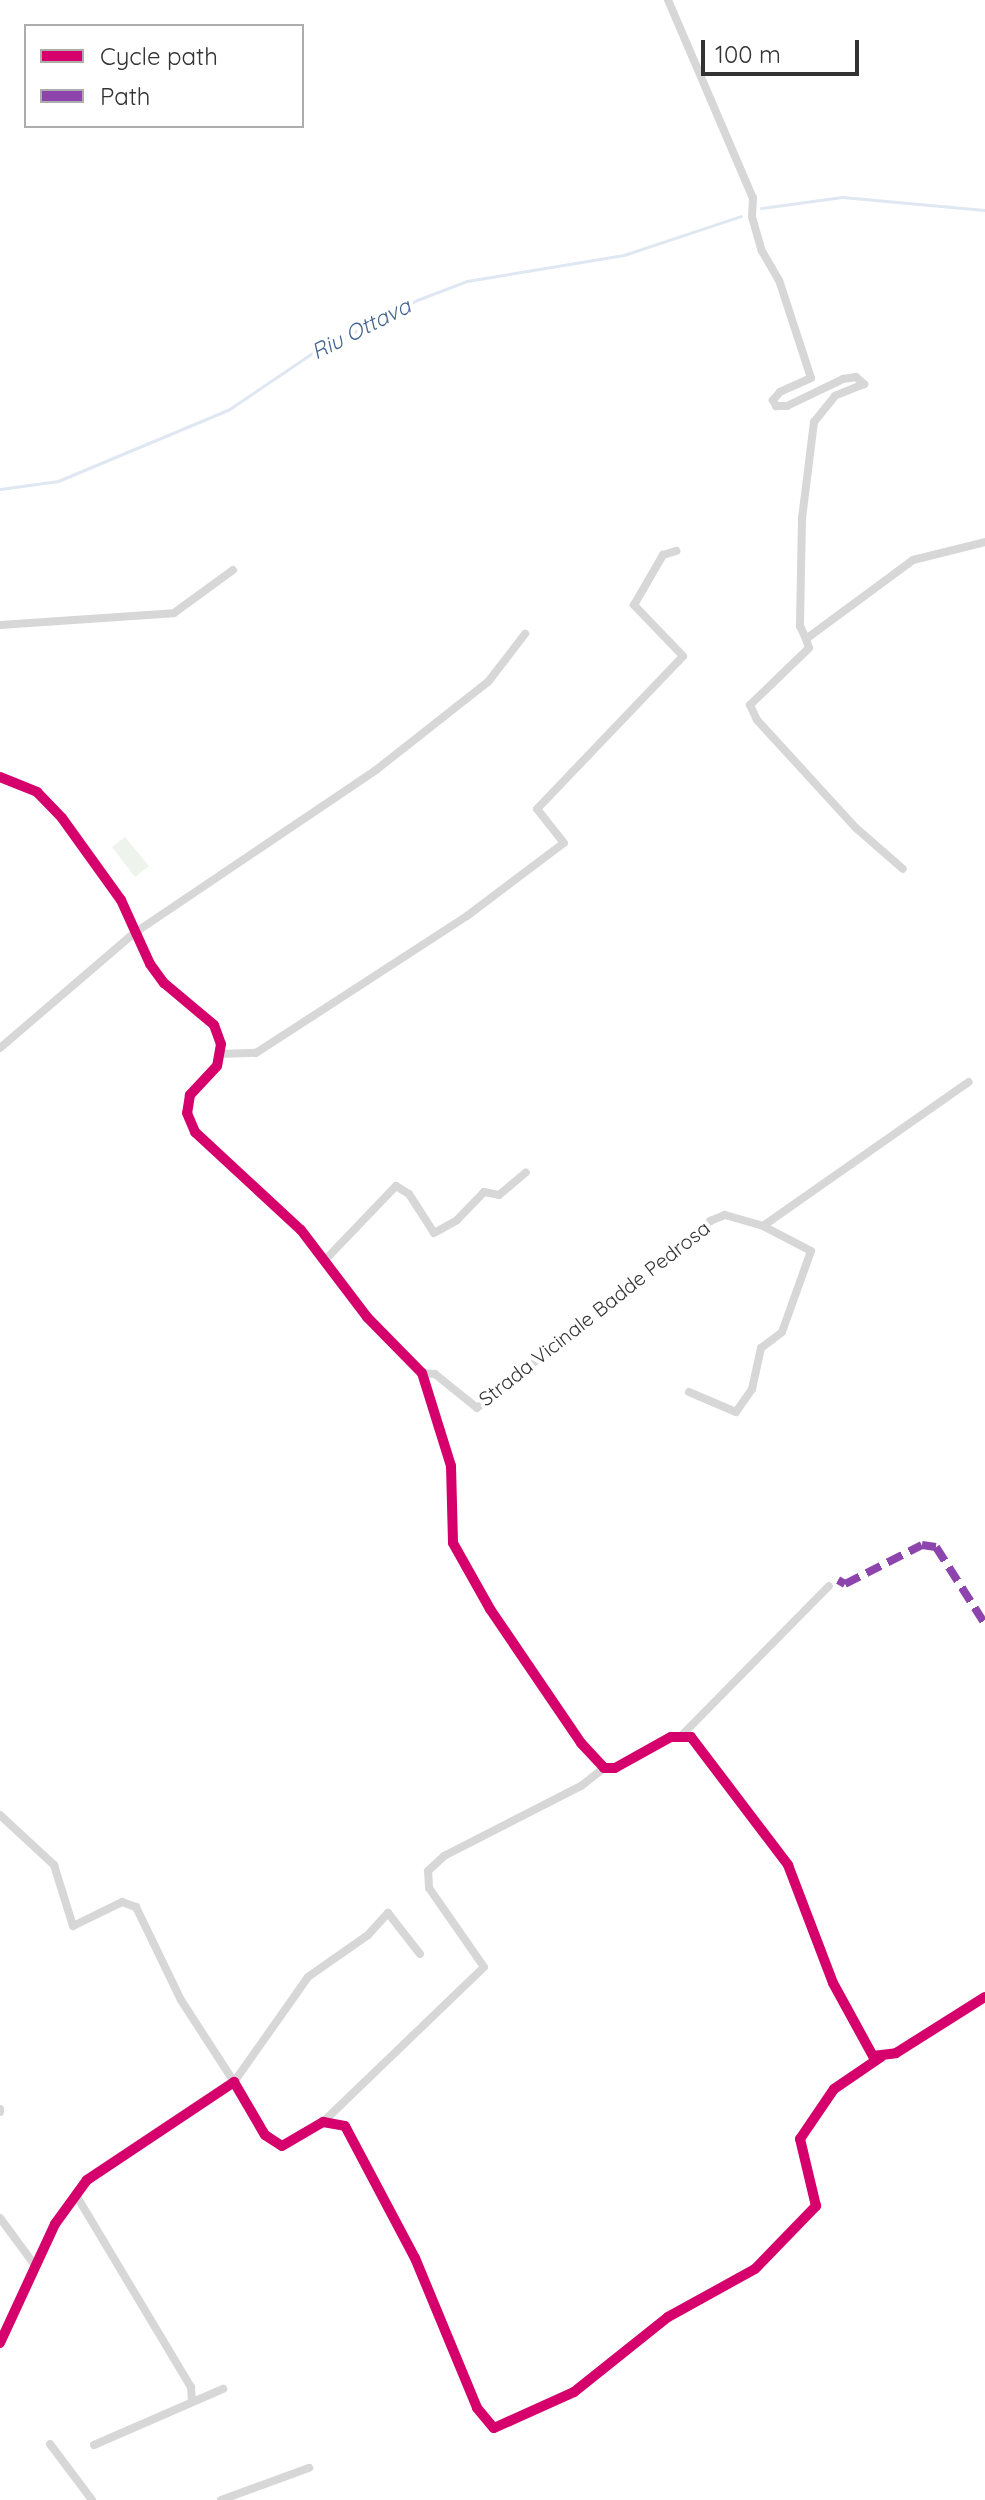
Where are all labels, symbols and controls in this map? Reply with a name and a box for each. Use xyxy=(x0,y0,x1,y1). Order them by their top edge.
legend xyxy=(24,24,304,128)
scale bar xyxy=(705,24,863,74)
text: 100 m xyxy=(715,39,781,69)
text: Cycle path xyxy=(100,41,218,71)
text: Path xyxy=(100,81,151,111)
water label: Riu Ottava xyxy=(307,293,415,365)
street label: Strada Vicinale Badde Pedrosa xyxy=(474,1215,714,1411)

